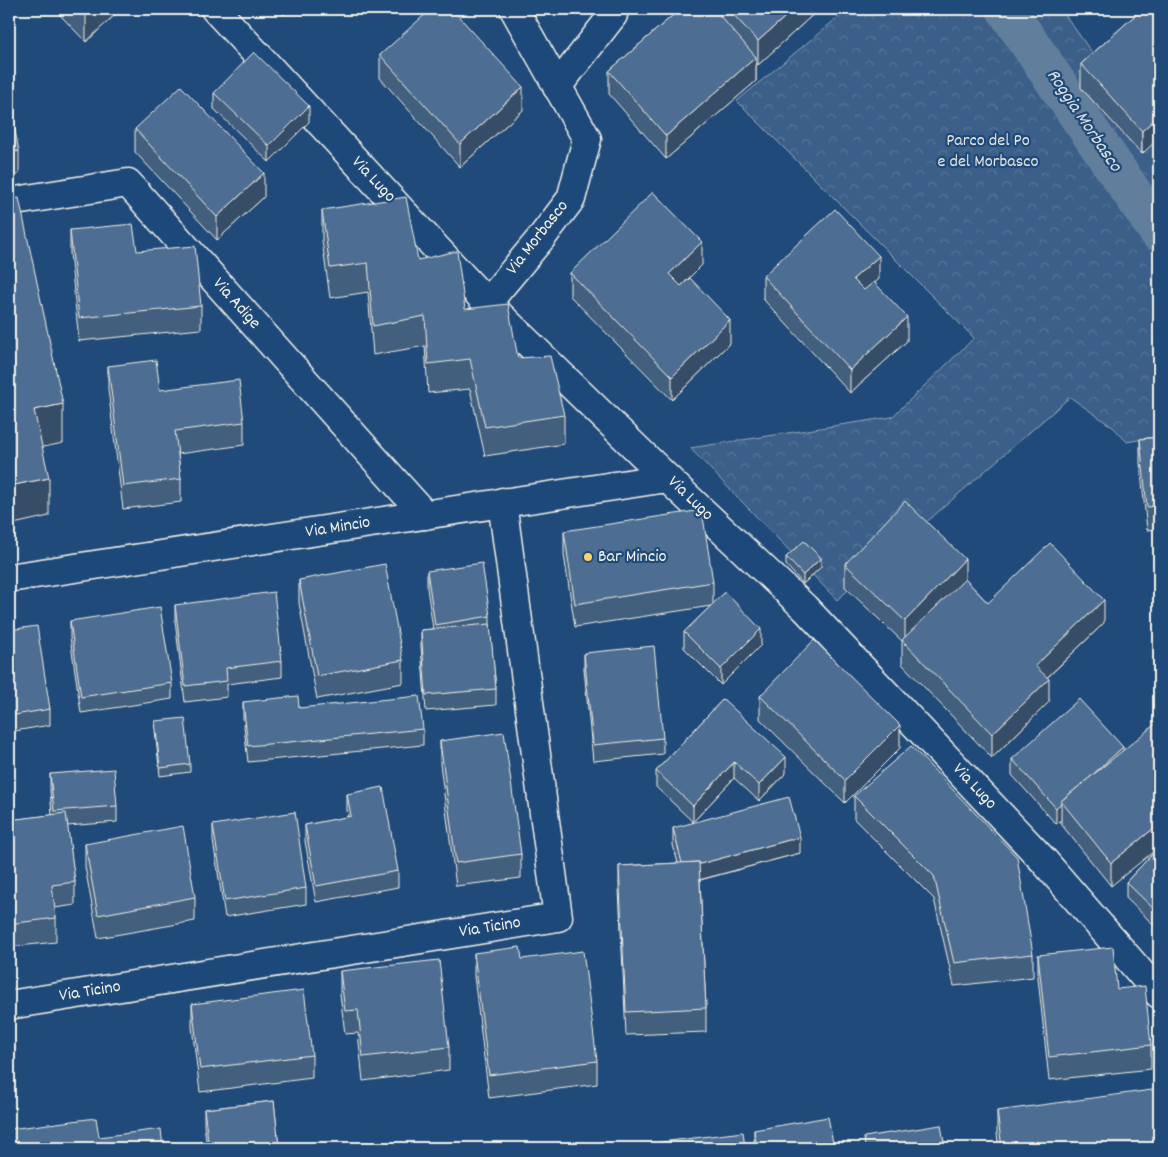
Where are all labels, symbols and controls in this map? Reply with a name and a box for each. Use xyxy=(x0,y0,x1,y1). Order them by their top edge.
water label: Roggia Morbasco xyxy=(1039,64,1128,179)
park label: Parco del Po e del Morbasco xyxy=(937,129,1039,175)
street label: Via Lugo xyxy=(345,151,401,209)
street label: Via Morbasco xyxy=(501,195,575,281)
street label: Via Adige xyxy=(206,273,266,335)
street label: Via Lugo xyxy=(661,471,719,527)
street label: Via Mincio xyxy=(304,511,372,545)
place label: Bar Mincio xyxy=(598,545,666,570)
marker: Bar Mincio xyxy=(582,551,594,563)
street label: Via Lugo xyxy=(946,758,1002,816)
street label: Via Ticino xyxy=(457,911,523,945)
street label: Via Ticino xyxy=(57,975,123,1009)

